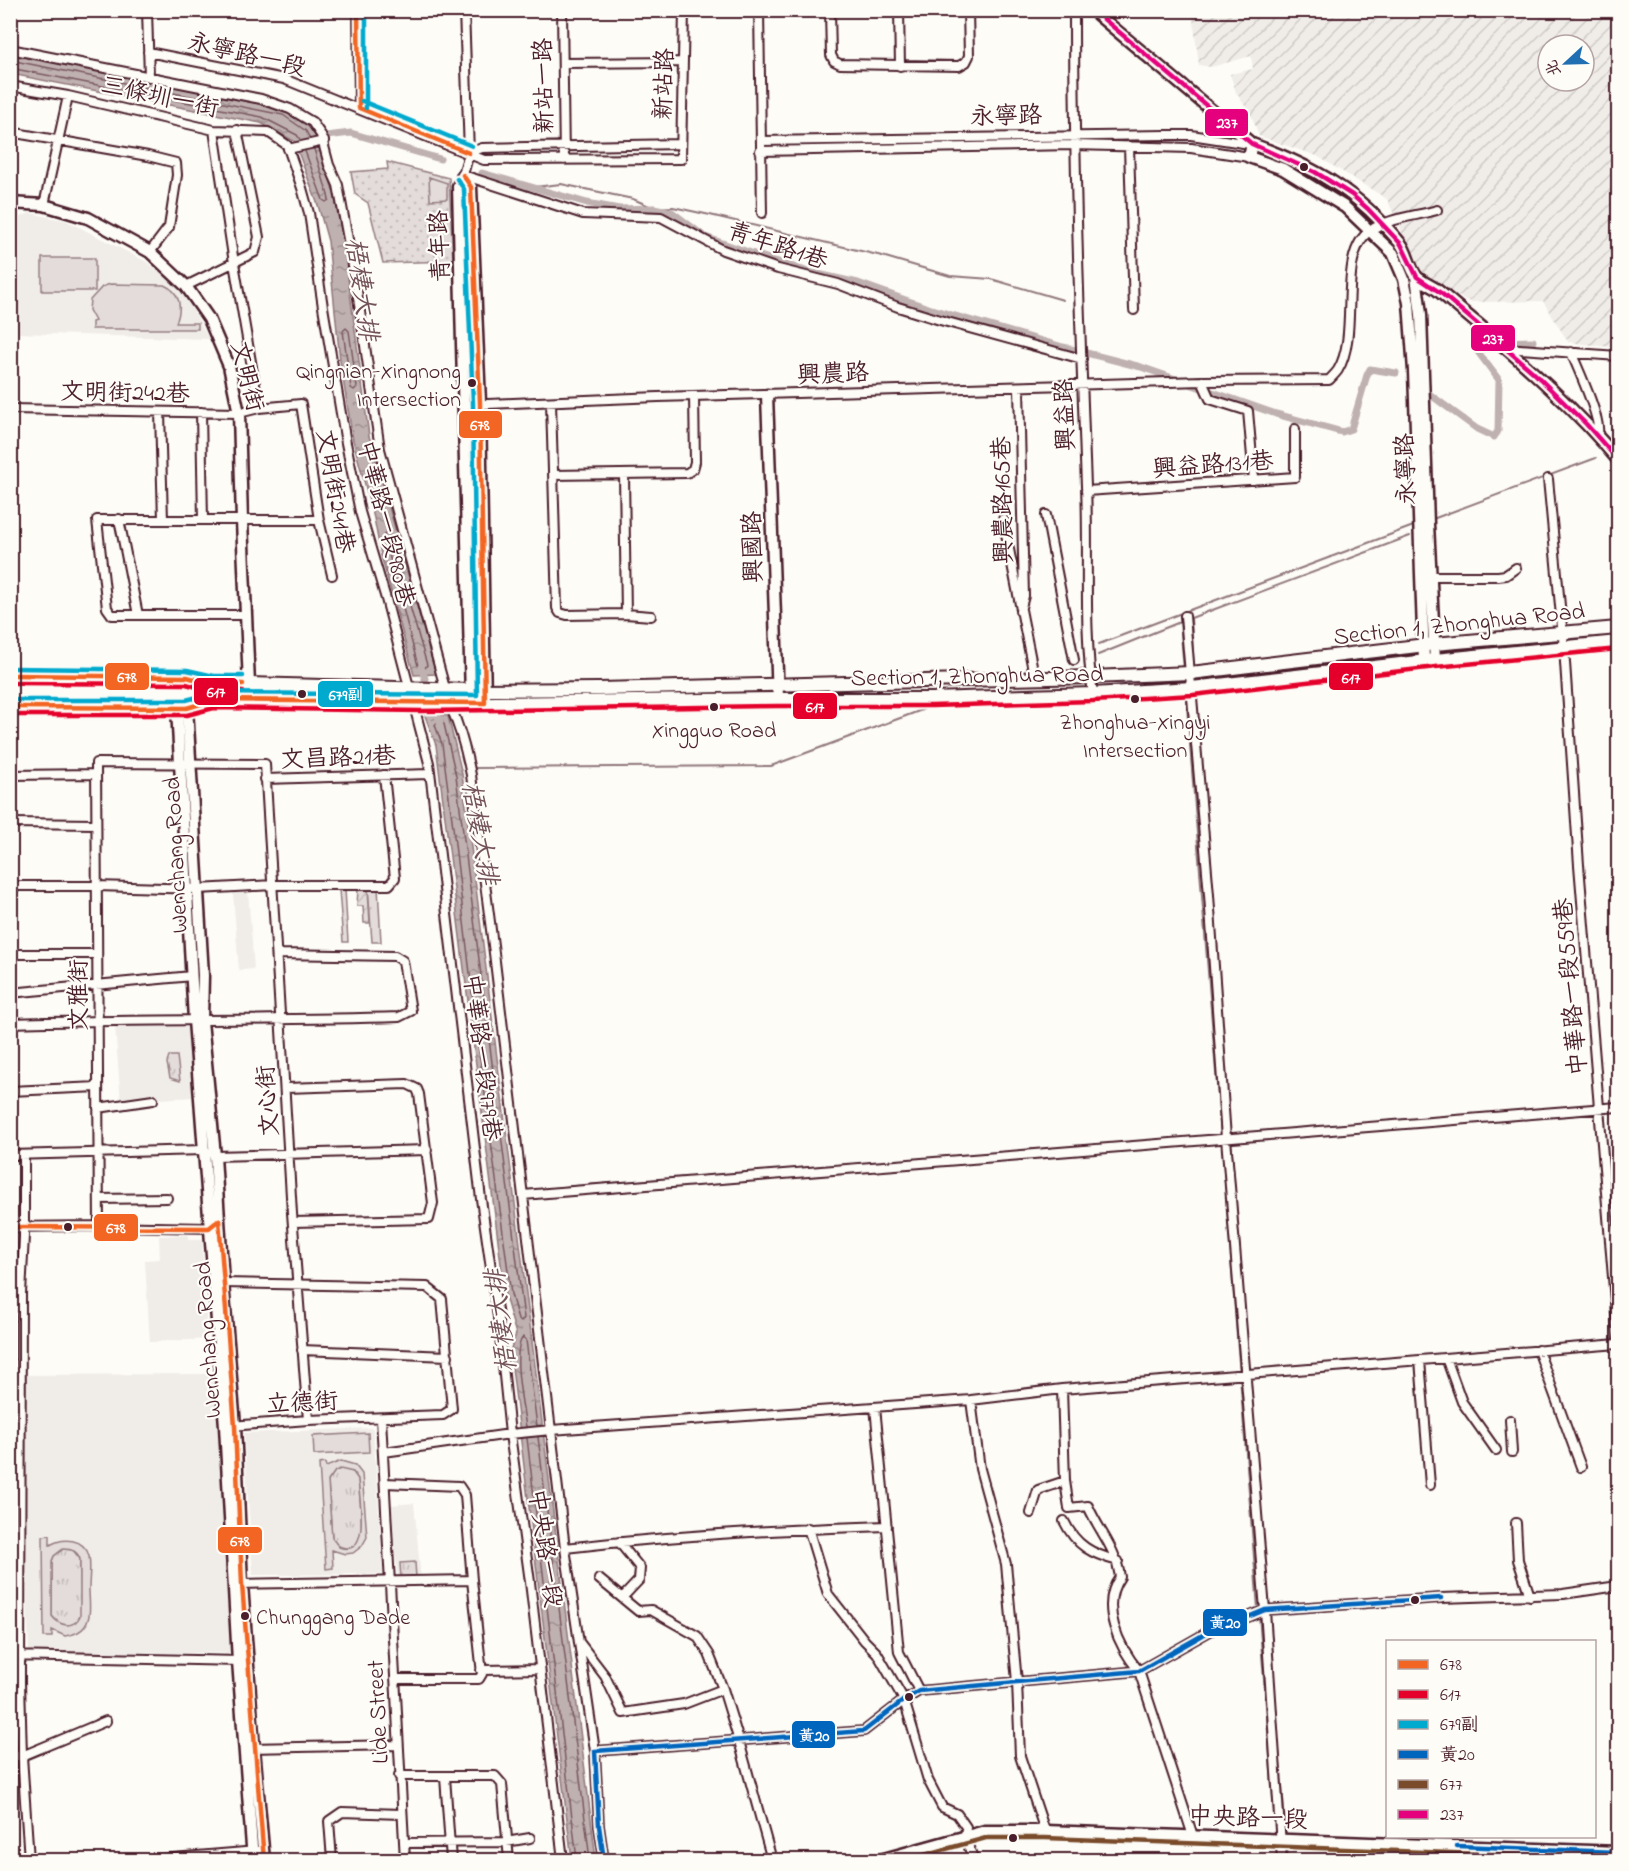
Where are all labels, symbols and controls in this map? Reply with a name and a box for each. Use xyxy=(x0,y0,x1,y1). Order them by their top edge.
street label: 永寧路一段 xyxy=(184,26,309,87)
north arrow xyxy=(1536,33,1596,93)
street label: 新站一路 xyxy=(527,38,564,134)
street label: 新站路 xyxy=(647,47,684,121)
text: 北 xyxy=(1540,56,1568,80)
street label: 三條圳一街 xyxy=(97,69,222,128)
street label: 永寧路 xyxy=(970,99,1042,136)
line badge: 237 xyxy=(1204,108,1249,137)
text: 237 xyxy=(1215,112,1238,136)
unlabelled marker xyxy=(1298,161,1310,173)
street label: 青年路 xyxy=(423,209,460,283)
street label: 青年路1巷 xyxy=(723,215,832,280)
water label: 梧棲大排 xyxy=(334,235,386,346)
line badge: 237 xyxy=(1470,324,1516,352)
text: 237 xyxy=(1481,328,1504,352)
street label: 文明街 xyxy=(220,337,271,416)
place label: Qingnian-Xingnong Intersection xyxy=(296,357,461,417)
street label: 興農路 xyxy=(796,357,870,394)
street label: 文明街242巷 xyxy=(60,376,190,413)
marker: Qingnian-Xingnong Intersection xyxy=(466,377,478,389)
street label: 興益路 xyxy=(1048,378,1085,452)
line badge: 678 xyxy=(458,410,503,439)
text: 678 xyxy=(469,414,490,438)
street label: 文明街241巷 xyxy=(305,427,362,556)
street label: 永寧路 xyxy=(1389,432,1426,506)
street label: 興農路165巷 xyxy=(986,436,1023,564)
street label: 中華路一段980巷 xyxy=(347,437,422,611)
street label: 興益路131巷 xyxy=(1152,445,1275,488)
street label: 興國路 xyxy=(736,511,773,583)
street label: Section 1, Zhonghua Road xyxy=(1332,595,1587,656)
street label: Section 1, Zhonghua Road xyxy=(850,658,1104,697)
line badge: 678 xyxy=(104,662,150,691)
line badge: 617 xyxy=(1328,662,1374,691)
text: 678 xyxy=(116,666,137,690)
text: 617 xyxy=(1341,667,1361,691)
line badge: 617 xyxy=(193,677,239,706)
line badge: 679副 xyxy=(317,680,374,708)
text: 617 xyxy=(206,681,226,705)
text: 679副 xyxy=(328,684,363,708)
unlabelled marker xyxy=(296,688,308,700)
line badge: 617 xyxy=(792,692,838,720)
marker: Zhonghua-Xingyi Intersection xyxy=(1129,693,1141,705)
text: 617 xyxy=(805,696,825,720)
marker: Xingguo Road xyxy=(708,701,720,713)
place label: Zhonghua-Xingyi Intersection xyxy=(1060,708,1210,768)
place label: Xingguo Road xyxy=(652,716,776,749)
street label: 文昌路21巷 xyxy=(280,740,396,779)
street label: Wenchang Road xyxy=(156,775,199,934)
water label: 梧棲大排 xyxy=(450,779,506,890)
street label: 中華路一段559巷 xyxy=(1547,896,1598,1077)
street label: 文雅街 xyxy=(63,959,98,1031)
street label: 中華路一段979巷 xyxy=(453,972,508,1143)
street label: 文心街 xyxy=(250,1064,289,1138)
line badge: 678 xyxy=(93,1213,139,1242)
text: 678 xyxy=(105,1217,126,1241)
unlabelled marker xyxy=(62,1221,74,1233)
street label: Wenchang Road xyxy=(187,1260,232,1419)
water label: 梧棲大排 xyxy=(478,1265,528,1375)
street label: 立德街 xyxy=(265,1385,339,1424)
street label: 中央路一段 xyxy=(518,1486,569,1610)
line badge: 678 xyxy=(217,1526,263,1554)
text: 678 xyxy=(229,1530,250,1554)
unlabelled marker xyxy=(1409,1594,1421,1606)
place label: Chunggang Dade xyxy=(256,1603,410,1636)
line badge: 黃20 xyxy=(1202,1608,1248,1637)
marker: Chunggang Dade xyxy=(239,1610,251,1622)
text: 黃20 xyxy=(1210,1612,1241,1636)
legend xyxy=(1386,1640,1596,1838)
text: 678 xyxy=(1440,1653,1462,1679)
street label: Lide Street xyxy=(359,1659,400,1765)
text: 617 xyxy=(1440,1683,1462,1709)
unlabelled marker xyxy=(903,1691,915,1703)
text: 679副 xyxy=(1440,1713,1479,1739)
line badge: 黃20 xyxy=(791,1720,836,1749)
text: 黃20 xyxy=(799,1725,830,1749)
text: 黃20 xyxy=(1440,1743,1475,1769)
text: 677 xyxy=(1440,1773,1463,1799)
street label: 中央路一段 xyxy=(1187,1800,1308,1839)
text: 237 xyxy=(1440,1803,1464,1829)
unlabelled marker xyxy=(1007,1832,1019,1844)

